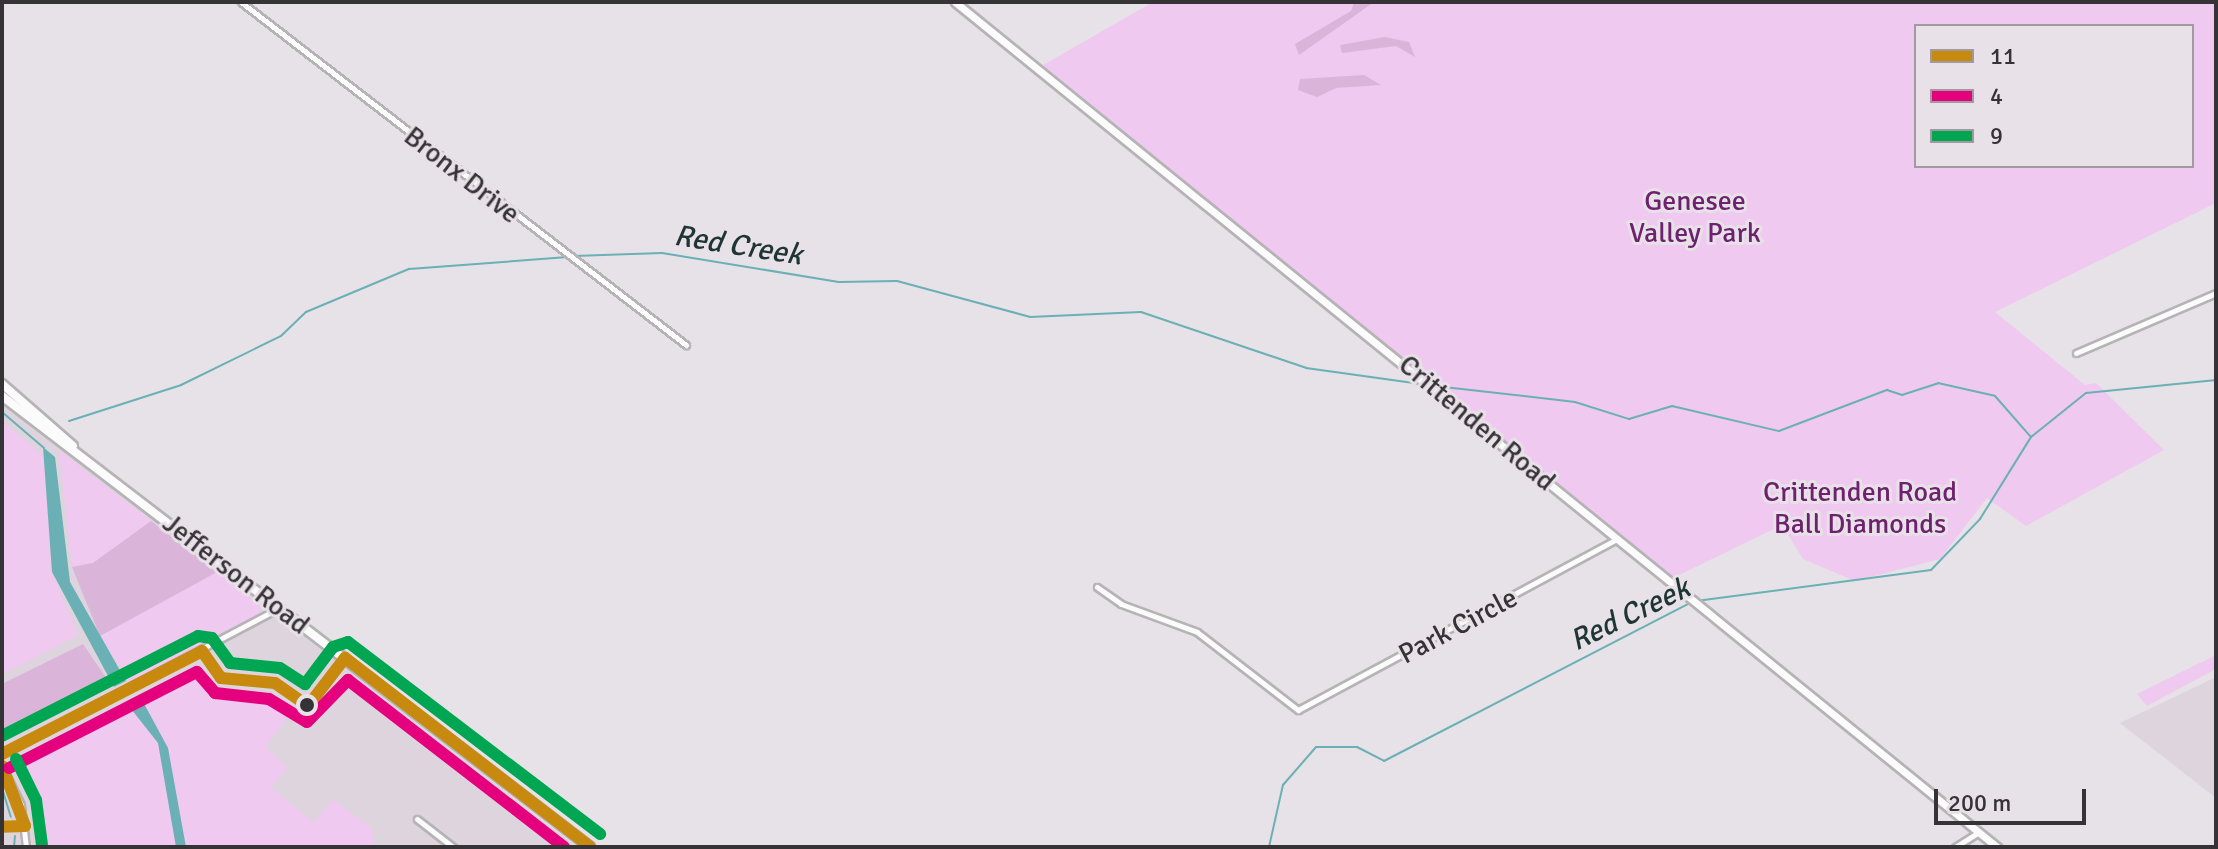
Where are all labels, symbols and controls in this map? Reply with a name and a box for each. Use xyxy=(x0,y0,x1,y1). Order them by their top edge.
legend xyxy=(1914,24,2194,168)
text: 11 xyxy=(1990,41,2016,71)
text: 4 xyxy=(1990,81,2003,111)
street label: Bronx Drive xyxy=(397,119,527,231)
text: 9 xyxy=(1990,121,2003,151)
park label: Genesee Valley Park xyxy=(1629,184,1761,250)
water label: Red Creek xyxy=(672,218,804,274)
street label: Crittenden Road xyxy=(1392,348,1562,498)
park label: Crittenden Road Ball Diamonds xyxy=(1763,475,1957,541)
street label: Jefferson Road xyxy=(156,506,316,642)
water label: Red Creek xyxy=(1564,571,1696,659)
street label: Park Circle xyxy=(1393,581,1523,671)
unlabelled marker xyxy=(299,697,315,713)
scale bar xyxy=(1938,773,2090,823)
text: 200 m xyxy=(1948,788,2011,818)

